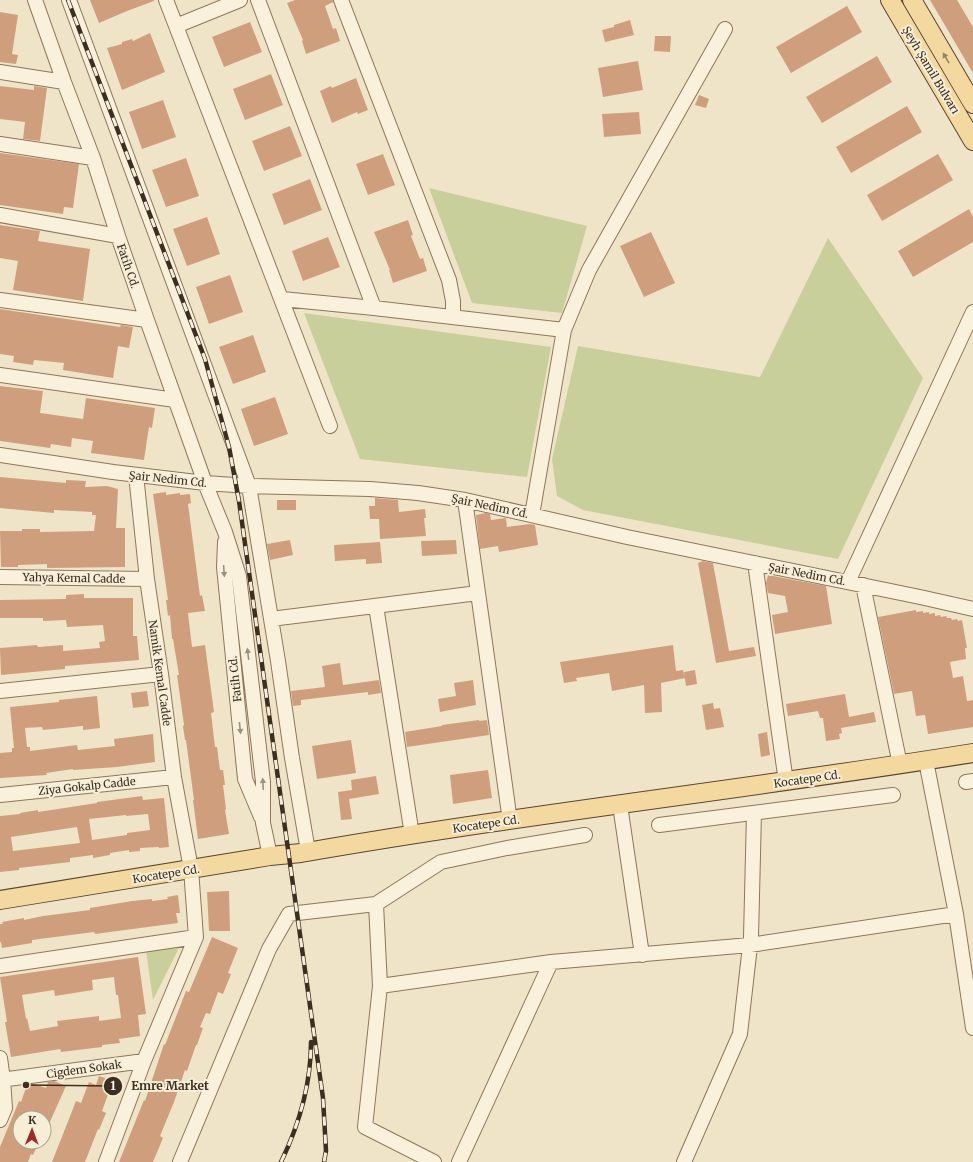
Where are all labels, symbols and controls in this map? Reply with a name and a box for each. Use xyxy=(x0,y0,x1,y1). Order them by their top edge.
street label: Şeyh Şamil Bulvarı xyxy=(899,24,963,117)
one-way arrow xyxy=(943,52,950,64)
street label: Fatih Cd. xyxy=(114,242,142,290)
street label: Şair Nedim Cd. xyxy=(128,468,208,490)
street label: Şair Nedim Cd. xyxy=(450,491,530,521)
street label: Şair Nedim Cd. xyxy=(767,560,847,588)
one-way arrow xyxy=(221,565,228,577)
street label: Yahya Kemal Cadde xyxy=(22,570,126,586)
street label: Namik Kemal Cadde xyxy=(146,619,174,727)
one-way arrow xyxy=(245,648,251,660)
street label: Fatih Cd. xyxy=(226,655,244,703)
one-way arrow xyxy=(236,722,243,734)
street label: Kocatepe Cd. xyxy=(773,767,842,791)
street label: Ziya Gokalp Cadde xyxy=(38,774,137,798)
one-way arrow xyxy=(259,778,266,790)
street label: Kocatepe Cd. xyxy=(452,812,521,836)
street label: Kocatepe Cd. xyxy=(132,862,201,886)
street label: Cigdem Sokak xyxy=(46,1057,123,1081)
callout: Emre Market xyxy=(103,1074,217,1098)
text: 1 xyxy=(110,1078,116,1093)
text: Emre Market xyxy=(131,1078,209,1093)
north arrow xyxy=(12,1110,52,1150)
text: K xyxy=(28,1113,37,1127)

